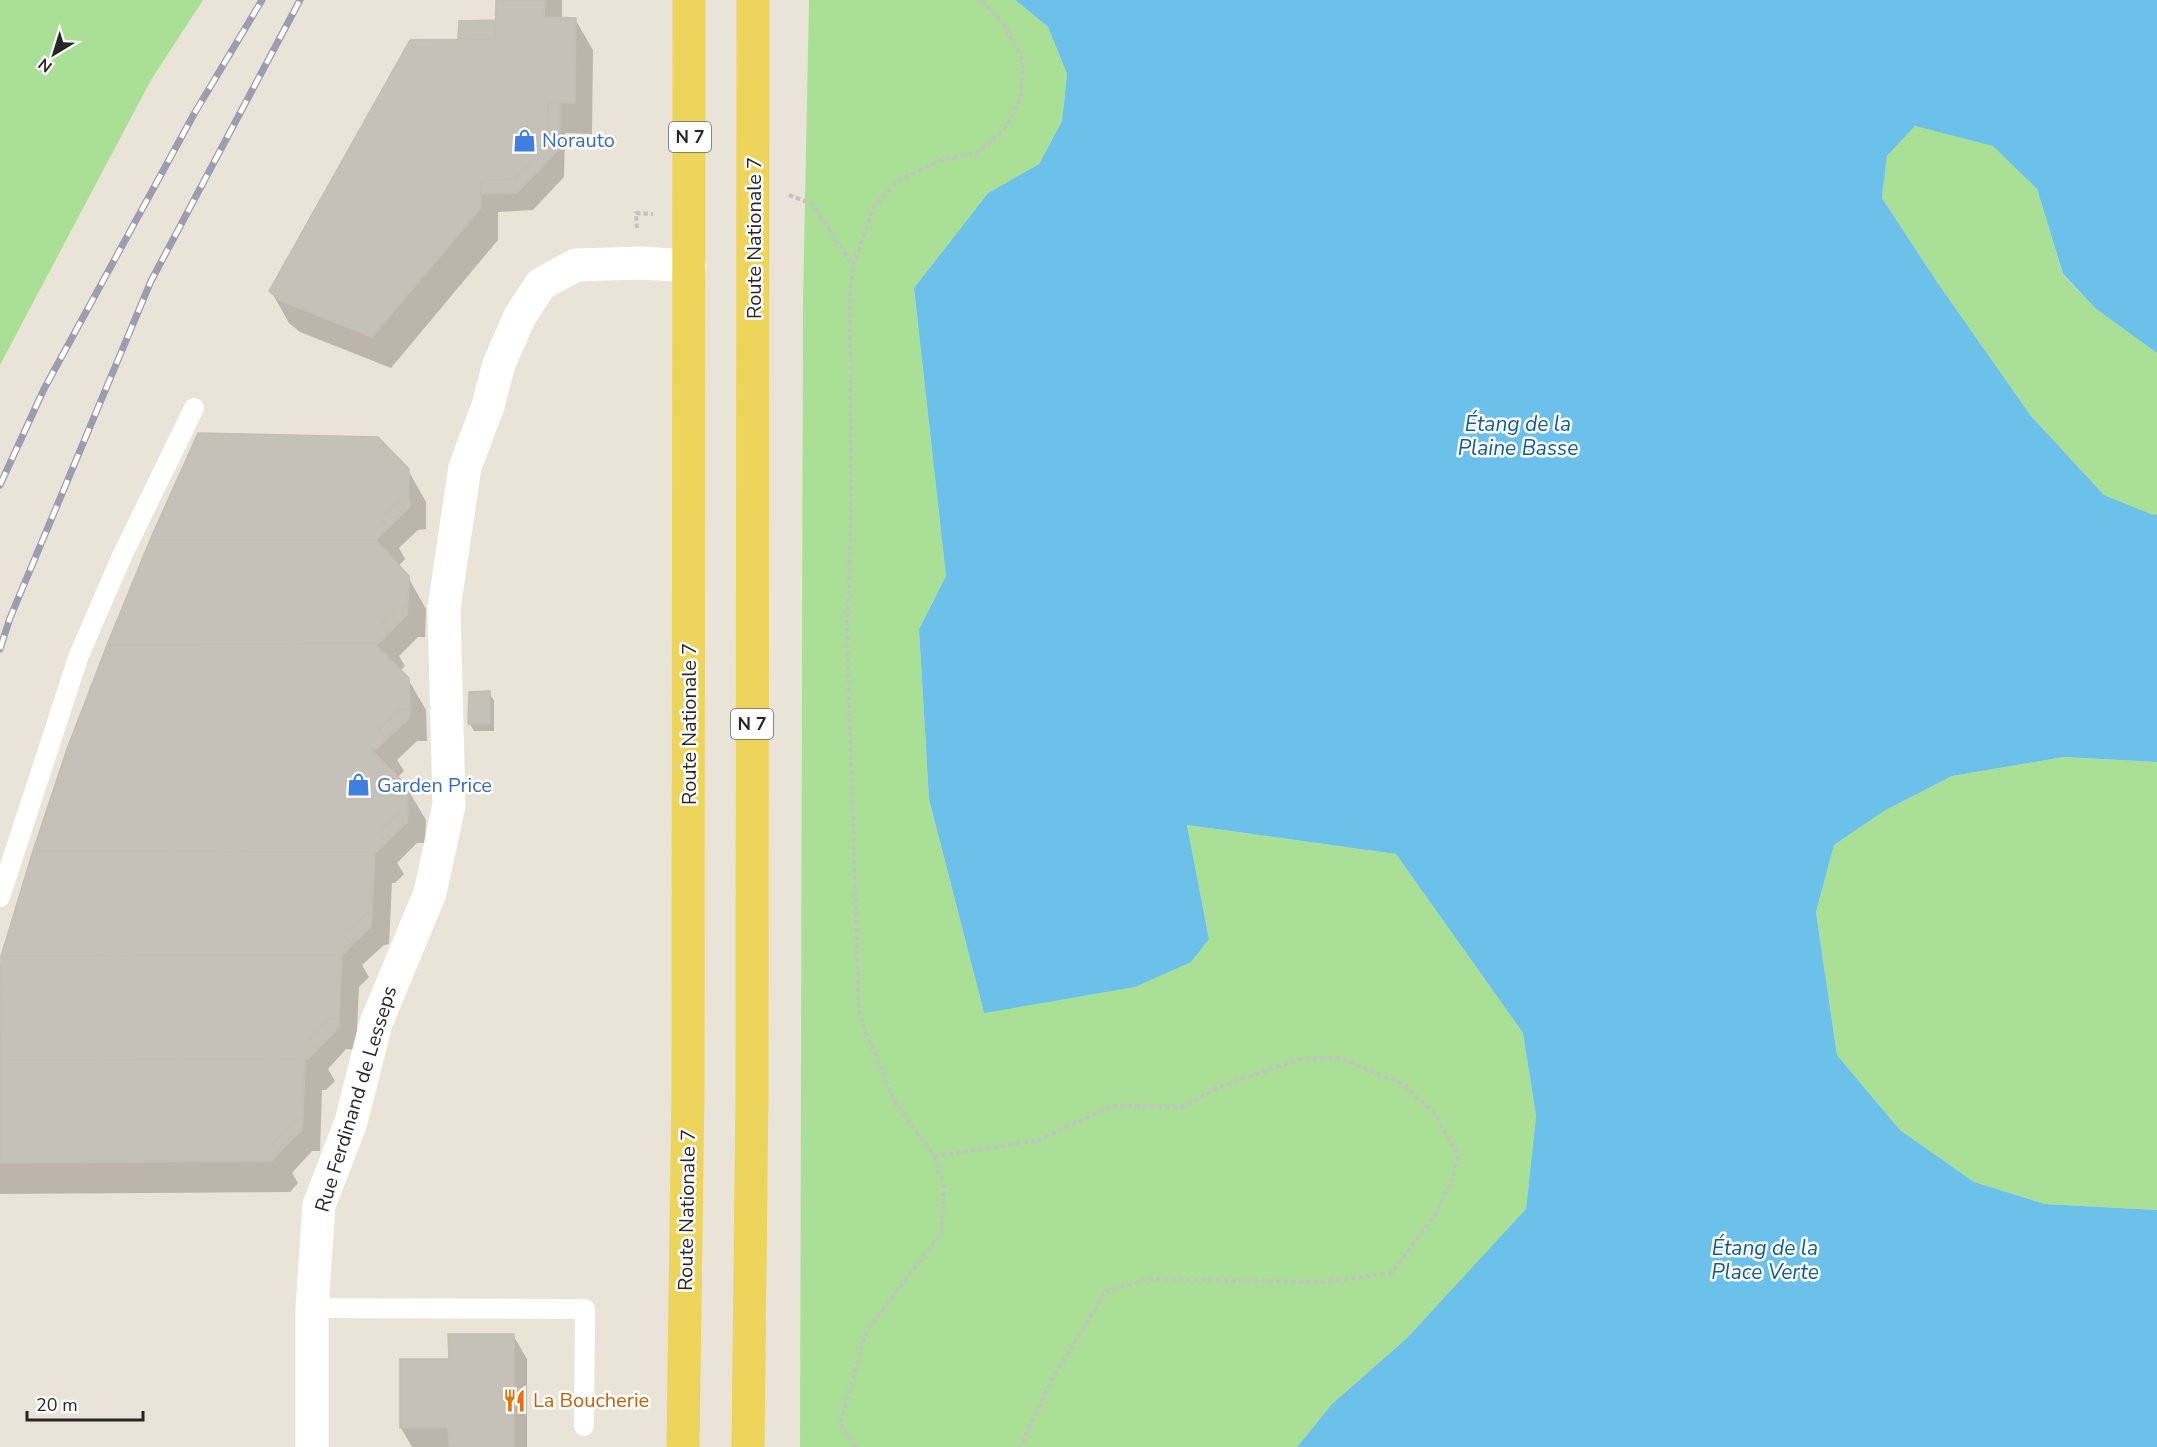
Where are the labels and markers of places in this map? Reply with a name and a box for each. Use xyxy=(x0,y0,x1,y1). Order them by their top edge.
shop icon: Norauto xyxy=(511,127,537,153)
place label: Norauto xyxy=(542,127,615,154)
shop icon: Garden Price xyxy=(346,772,372,798)
place label: Garden Price xyxy=(377,772,492,799)
restaurant icon: La Boucherie xyxy=(502,1387,528,1413)
place label: La Boucherie xyxy=(533,1387,649,1414)

